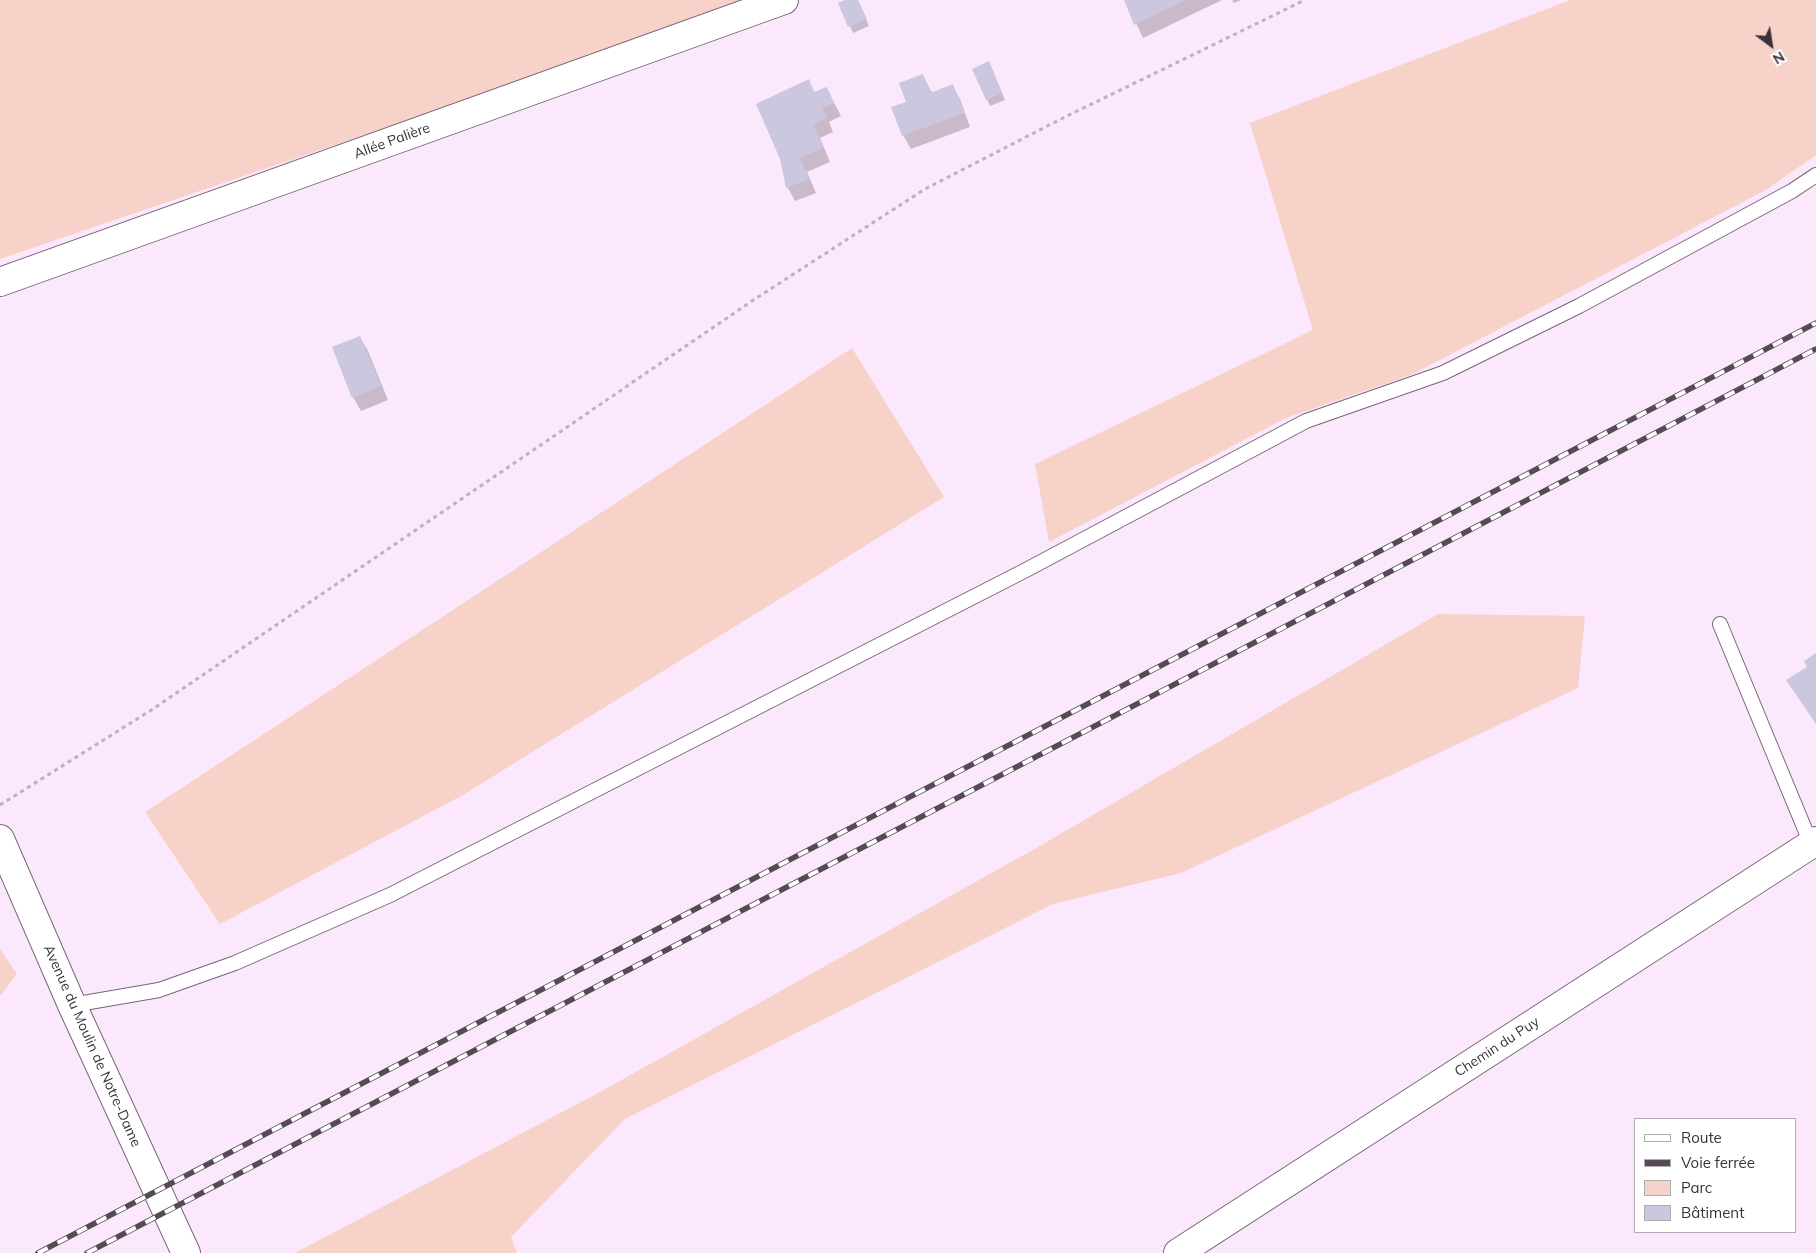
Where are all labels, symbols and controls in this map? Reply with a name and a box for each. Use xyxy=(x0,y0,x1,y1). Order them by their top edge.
north arrow xyxy=(1746,20,1796,70)
text: N xyxy=(1770,47,1788,68)
street label: Allée Palière xyxy=(352,119,432,163)
street label: Avenue du Moulin de Notre-Dame xyxy=(40,942,144,1150)
street label: Chemin du Puy xyxy=(1452,1013,1542,1081)
legend xyxy=(1634,1118,1796,1233)
text: Route xyxy=(1681,1128,1722,1147)
text: Voie ferrée xyxy=(1681,1153,1755,1172)
text: Parc xyxy=(1681,1178,1712,1197)
text: Bâtiment xyxy=(1681,1203,1744,1222)

